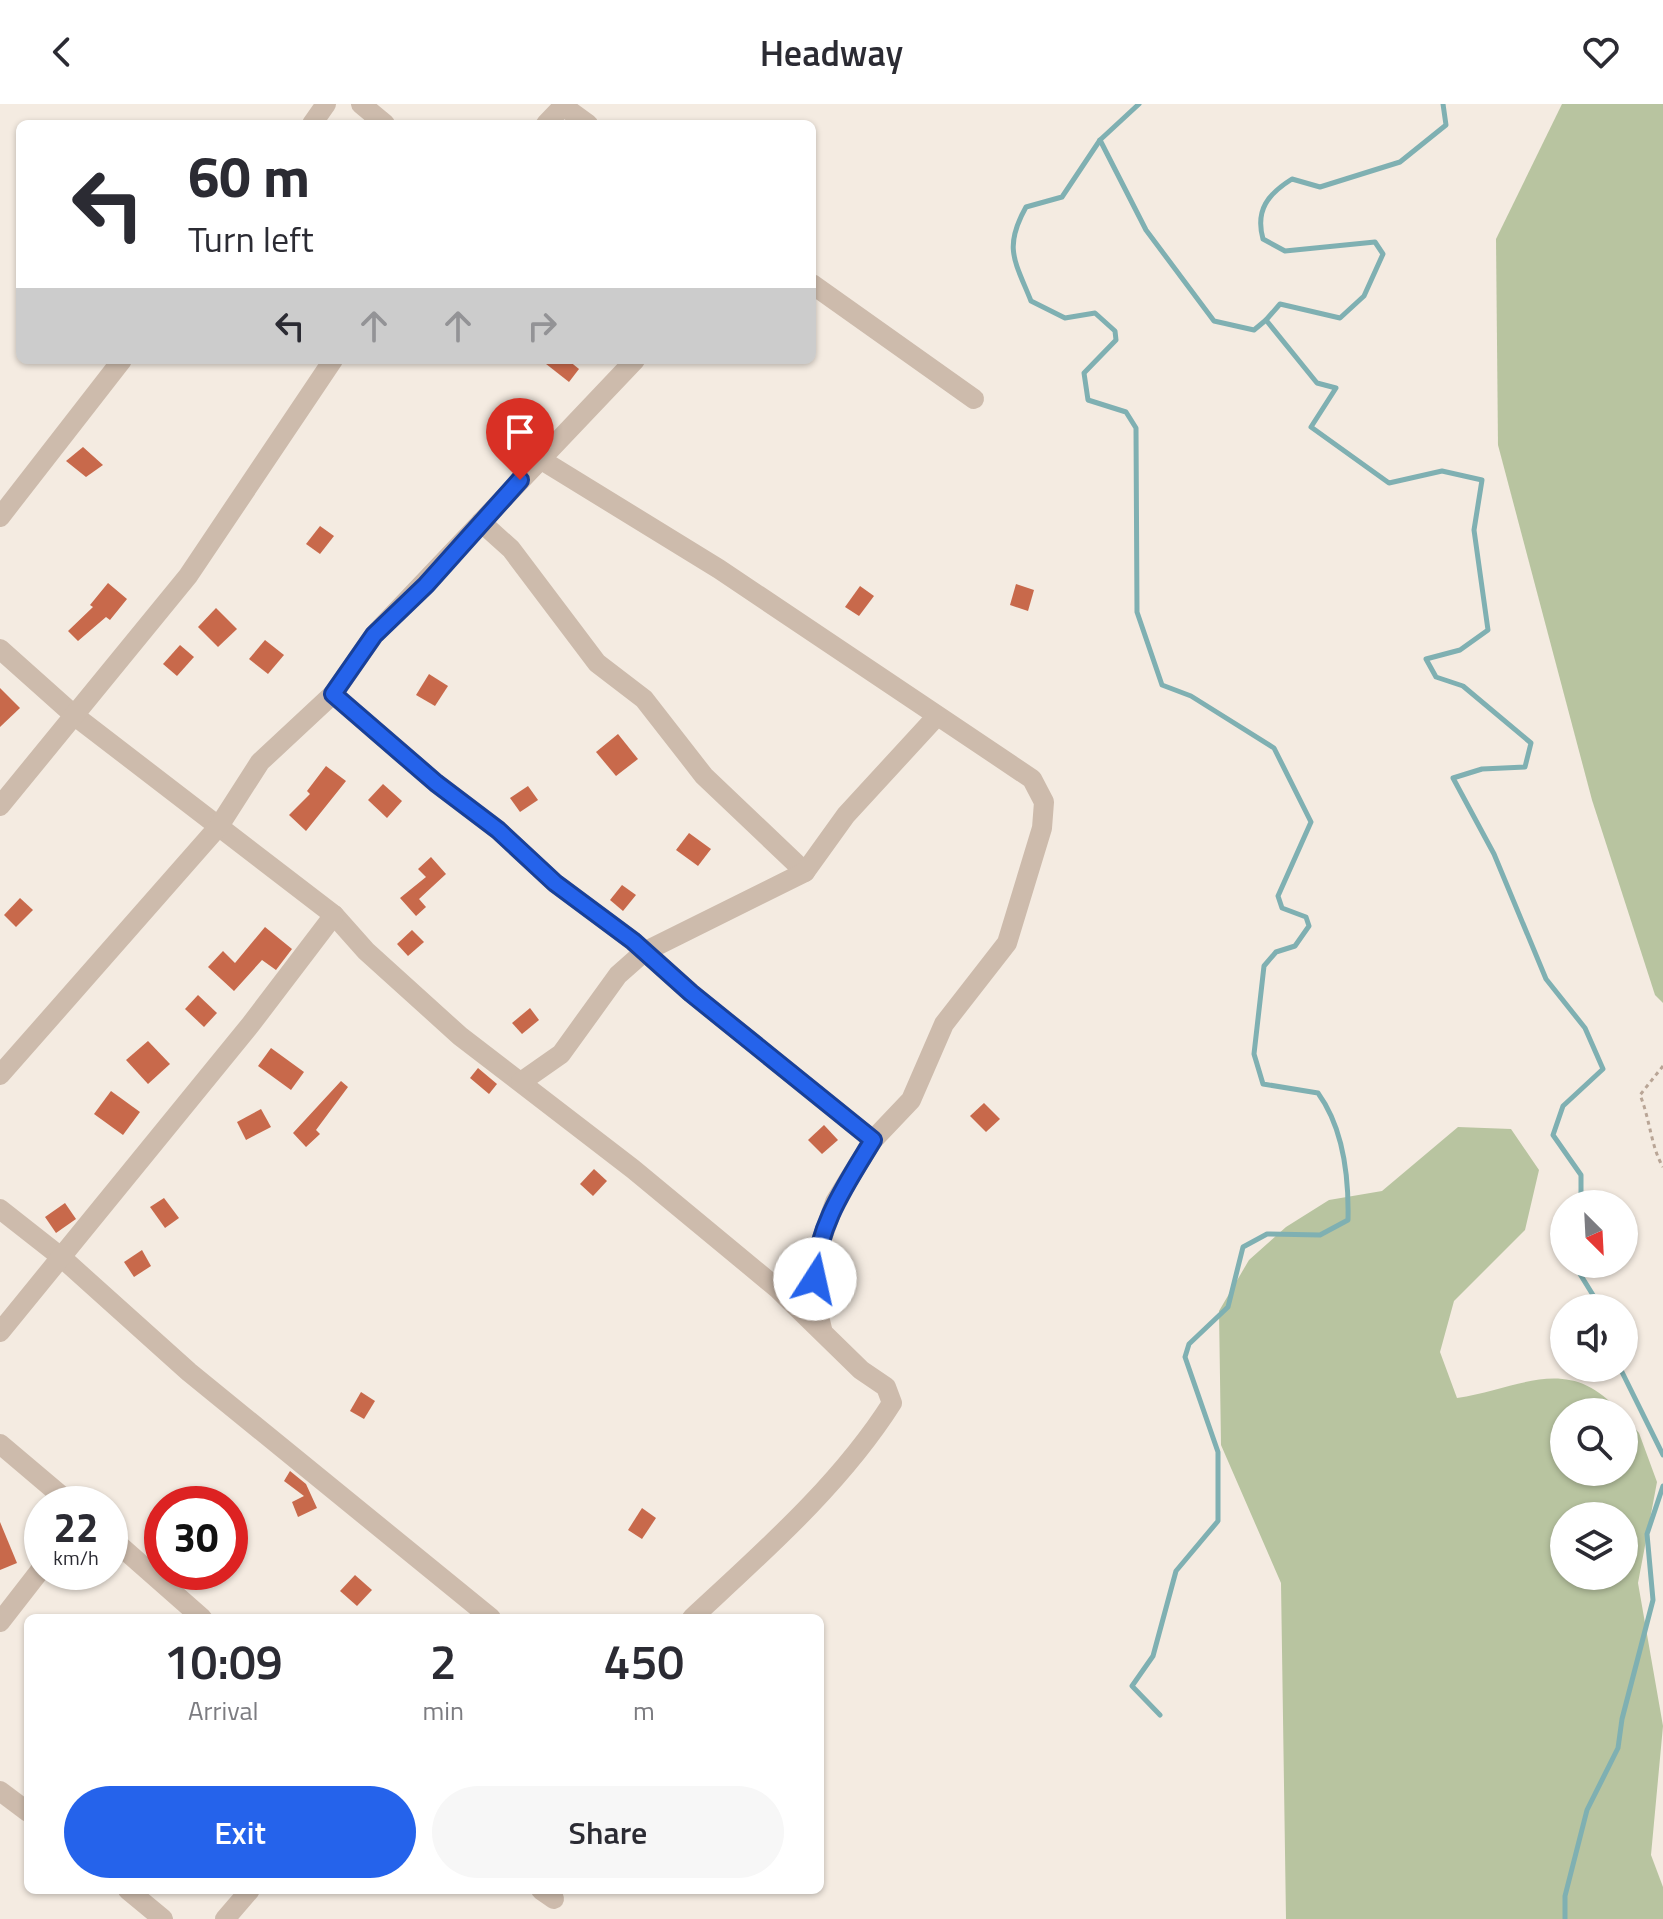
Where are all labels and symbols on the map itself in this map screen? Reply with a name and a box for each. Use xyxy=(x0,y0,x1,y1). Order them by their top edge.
pin xyxy=(486,398,554,480)
north arrow xyxy=(1550,1190,1638,1278)
position arrow xyxy=(773,1237,857,1321)
speed limit sign: 30 xyxy=(144,1486,248,1590)

